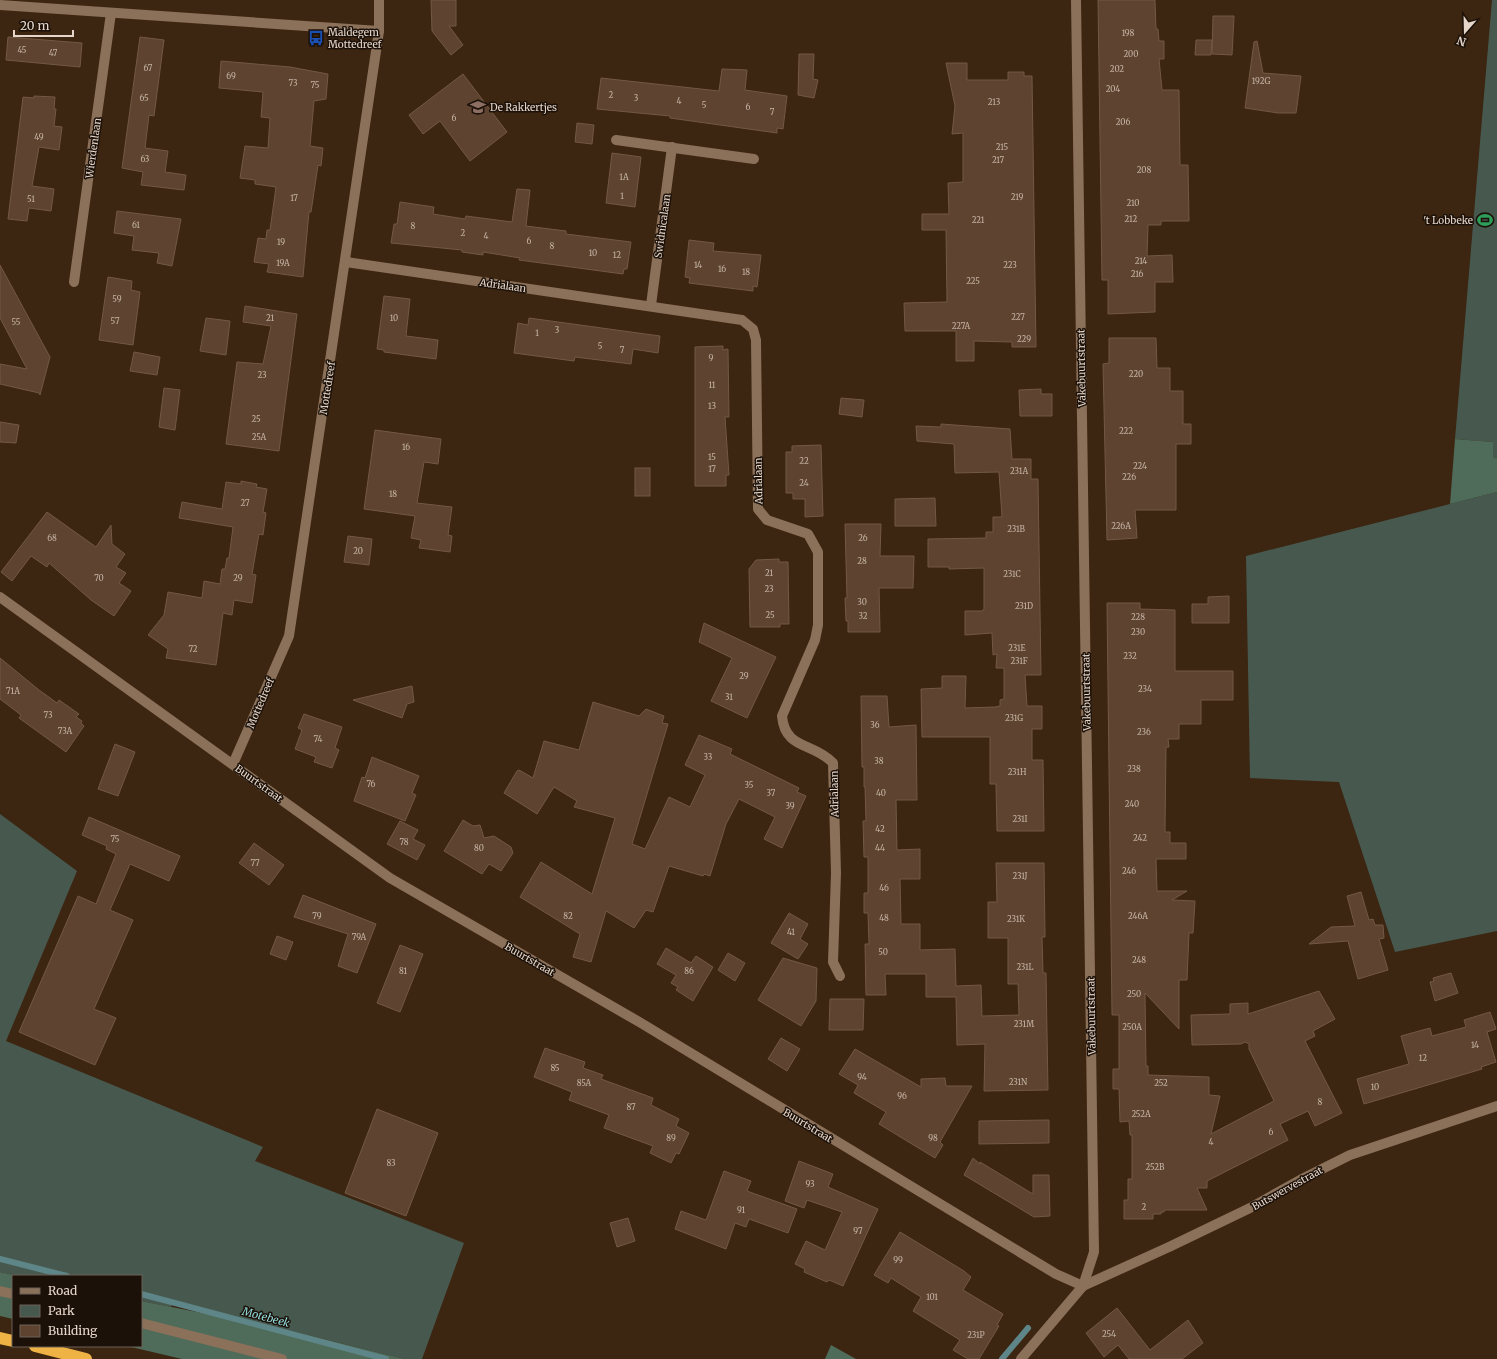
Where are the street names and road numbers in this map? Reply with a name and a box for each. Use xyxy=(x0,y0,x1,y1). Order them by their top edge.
street label: Wierdenlaan xyxy=(83,117,104,180)
street label: Swidnicalaan xyxy=(652,193,673,259)
street label: Adrialaan xyxy=(478,276,527,295)
street label: Vakebuurtstraat xyxy=(1074,329,1089,408)
street label: Mottedreef xyxy=(317,360,338,415)
street label: Adrialaan xyxy=(752,457,765,505)
street label: Vakebuurtstraat xyxy=(1079,653,1094,732)
street label: Mottedreef xyxy=(244,675,277,730)
street label: Buurtstraat xyxy=(232,762,285,805)
street label: Adrialaan xyxy=(828,770,841,818)
street label: Buurtstraat xyxy=(503,940,557,979)
street label: Vakebuurtstraat xyxy=(1084,977,1099,1056)
street label: Buurtstraat xyxy=(781,1106,835,1145)
street label: Butswervestraat xyxy=(1250,1164,1325,1213)

